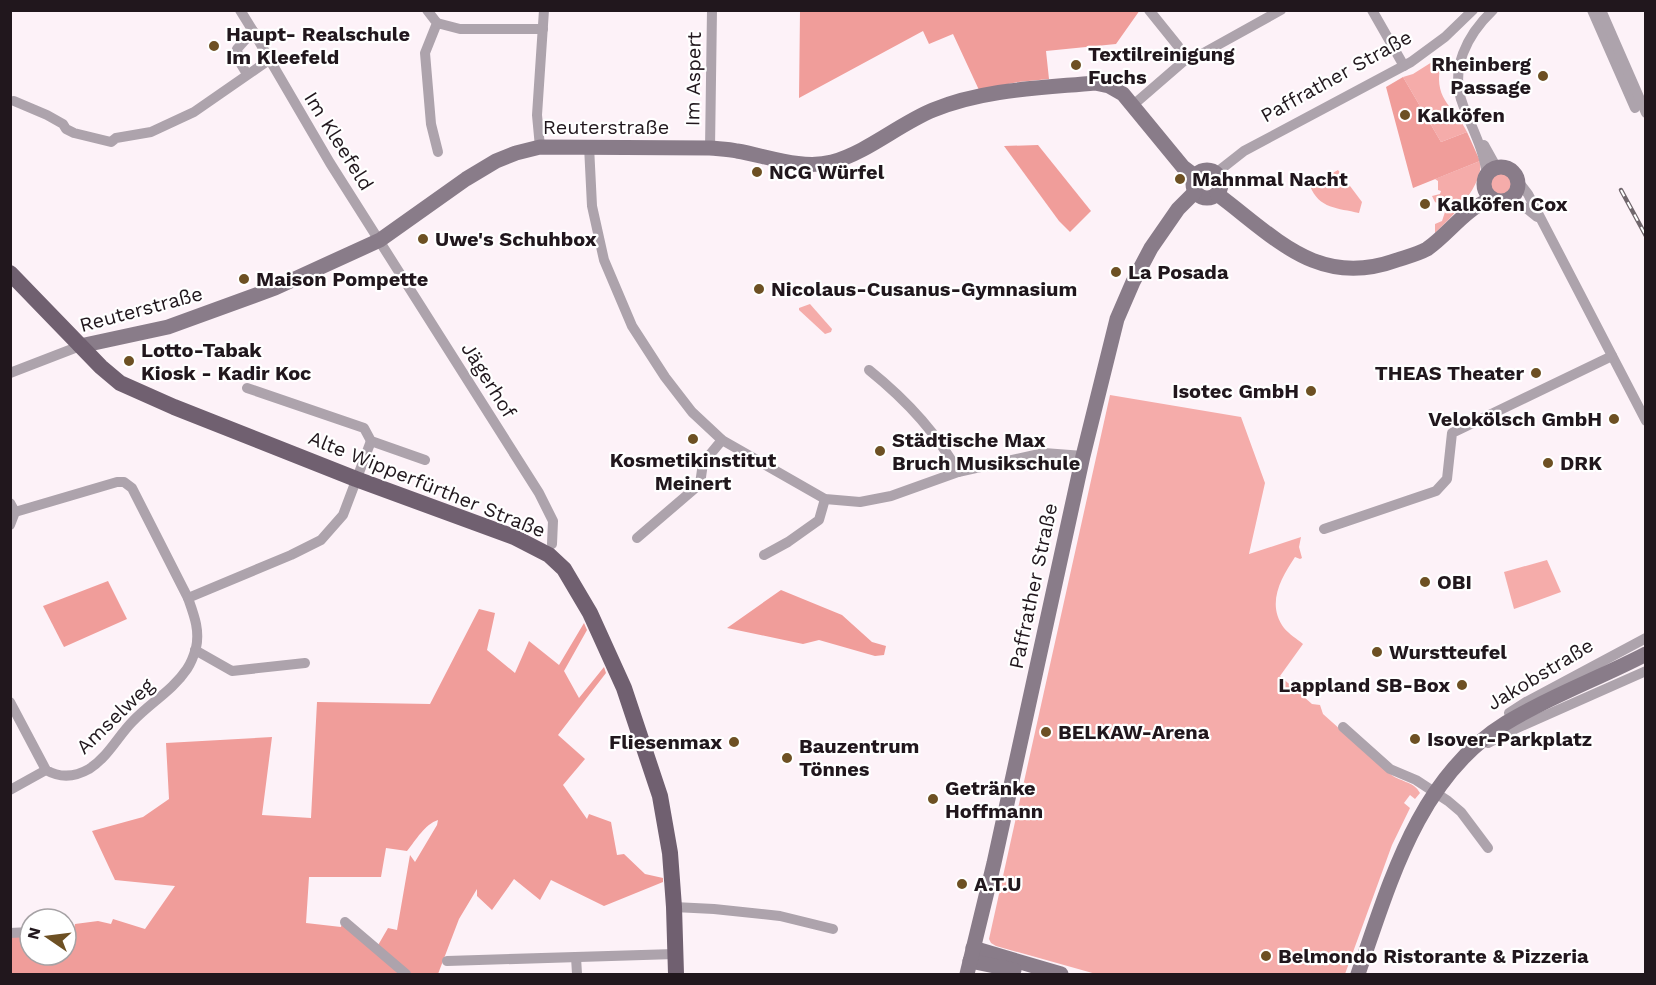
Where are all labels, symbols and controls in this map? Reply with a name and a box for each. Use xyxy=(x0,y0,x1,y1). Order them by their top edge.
place label: Haupt- Realschule Im Kleefeld xyxy=(226,22,410,69)
street label: Paffrather Straße xyxy=(1256,25,1416,127)
street label: Im Aspert xyxy=(680,31,706,126)
marker: Haupt- Realschule Im Kleefeld xyxy=(207,39,221,53)
place label: Textilreinigung Fuchs xyxy=(1088,42,1235,89)
place label: Rheinberg Passage xyxy=(1431,52,1532,99)
marker: Textilreinigung Fuchs xyxy=(1069,58,1083,72)
marker: Rheinberg Passage xyxy=(1536,69,1550,83)
street label: Im Kleefeld xyxy=(299,87,379,195)
place label: Kalköfen xyxy=(1417,103,1505,127)
marker: Kalköfen xyxy=(1398,108,1412,122)
street label: Reuterstraße xyxy=(543,115,669,139)
place label: NCG Würfel xyxy=(769,160,885,184)
marker: NCG Würfel xyxy=(750,165,764,179)
place label: Mahnmal Nacht xyxy=(1192,167,1348,191)
marker: Mahnmal Nacht xyxy=(1173,172,1187,186)
place label: Kalköfen Cox xyxy=(1437,192,1568,216)
marker: Kalköfen Cox xyxy=(1418,197,1432,211)
place label: Uwe's Schuhbox xyxy=(435,227,597,251)
marker: Uwe's Schuhbox xyxy=(416,232,430,246)
place label: La Posada xyxy=(1128,260,1229,284)
marker: La Posada xyxy=(1109,265,1123,279)
place label: Maison Pompette xyxy=(256,267,428,291)
marker: Maison Pompette xyxy=(237,272,251,286)
place label: Nicolaus-Cusanus-Gymnasium xyxy=(771,277,1077,301)
street label: Reuterstraße xyxy=(77,281,205,337)
marker: Nicolaus-Cusanus-Gymnasium xyxy=(752,282,766,296)
place label: Lotto-Tabak Kiosk - Kadir Koc xyxy=(141,338,311,385)
street label: Jägerhof xyxy=(456,338,522,422)
marker: Lotto-Tabak Kiosk - Kadir Koc xyxy=(122,354,136,368)
place label: THEAS Theater xyxy=(1375,361,1524,385)
marker: THEAS Theater xyxy=(1529,366,1543,380)
place label: Isotec GmbH xyxy=(1172,379,1299,403)
marker: Isotec GmbH xyxy=(1304,384,1318,398)
place label: Velokölsch GmbH xyxy=(1428,407,1602,431)
marker: Velokölsch GmbH xyxy=(1607,412,1621,426)
street label: Alte Wipperfürther Straße xyxy=(305,425,549,543)
place label: Städtische Max Bruch Musikschule xyxy=(892,428,1080,475)
marker: Kosmetikinstitut Meinert xyxy=(686,432,700,446)
marker: Städtische Max Bruch Musikschule xyxy=(873,444,887,458)
place label: Kosmetikinstitut Meinert xyxy=(610,448,776,495)
place label: DRK xyxy=(1560,451,1602,475)
marker: DRK xyxy=(1541,456,1555,470)
street label: Paffrather Straße xyxy=(1004,501,1062,671)
place label: OBI xyxy=(1437,570,1472,594)
marker: OBI xyxy=(1418,575,1432,589)
street label: Jakobstraße xyxy=(1482,633,1598,715)
place label: Wurstteufel xyxy=(1389,640,1507,664)
marker: Wurstteufel xyxy=(1370,645,1384,659)
street label: Amselweg xyxy=(71,673,159,759)
place label: Lappland SB-Box xyxy=(1278,673,1450,697)
marker: Lappland SB-Box xyxy=(1455,678,1469,692)
place label: BELKAW-Arena xyxy=(1058,720,1210,744)
marker: BELKAW-Arena xyxy=(1039,725,1053,739)
place label: Isover-Parkplatz xyxy=(1427,727,1592,751)
place label: Fliesenmax xyxy=(609,730,722,754)
marker: Isover-Parkplatz xyxy=(1408,732,1422,746)
place label: Bauzentrum Tönnes xyxy=(799,734,919,781)
marker: Fliesenmax xyxy=(727,735,741,749)
marker: Bauzentrum Tönnes xyxy=(780,751,794,765)
place label: Getränke Hoffmann xyxy=(945,776,1043,823)
marker: Getränke Hoffmann xyxy=(926,792,940,806)
place label: A.T.U xyxy=(974,872,1021,896)
marker: A.T.U xyxy=(955,877,969,891)
north arrow xyxy=(18,907,78,967)
text: N xyxy=(23,925,45,942)
place label: Belmondo Ristorante & Pizzeria xyxy=(1278,944,1589,968)
marker: Belmondo Ristorante & Pizzeria xyxy=(1259,949,1273,963)

